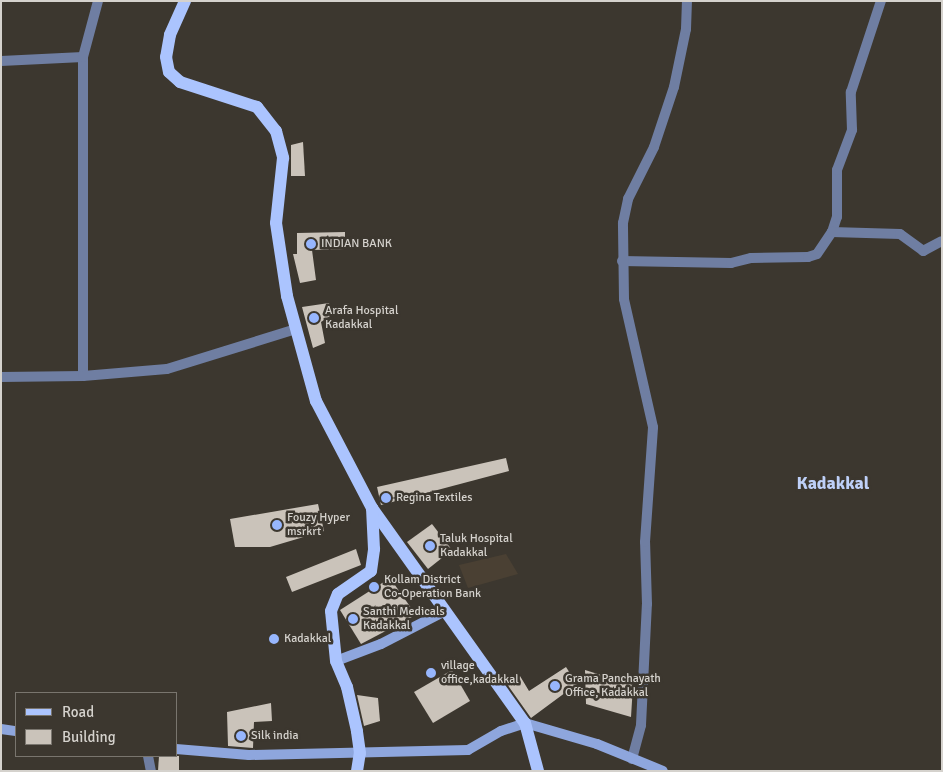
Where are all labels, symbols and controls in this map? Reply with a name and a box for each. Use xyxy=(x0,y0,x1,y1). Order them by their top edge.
place label: INDIAN BANK xyxy=(321,237,392,251)
marker: INDIAN BANK xyxy=(305,238,317,250)
place label: Arafa Hospital Kadakkal xyxy=(325,304,398,332)
marker: Arafa Hospital Kadakkal xyxy=(307,311,321,325)
district label: Kadakkal xyxy=(797,472,869,494)
place label: Regina Textiles xyxy=(396,491,473,505)
marker: Regina Textiles xyxy=(380,492,392,504)
place label: Fouzy Hyper msrkrt xyxy=(287,511,350,539)
marker: Fouzy Hyper msrkrt xyxy=(271,519,283,531)
place label: Taluk Hospital Kadakkal xyxy=(440,532,513,560)
marker: Taluk Hospital Kadakkal xyxy=(424,540,436,552)
place label: Kollam District Co-Operation Bank xyxy=(384,573,481,601)
marker: Kollam District Co-Operation Bank xyxy=(368,581,380,593)
place label: Santhi Medicals Kadakkal xyxy=(363,605,445,633)
marker: Santhi Medicals Kadakkal xyxy=(347,613,359,625)
place label: Kadakkal xyxy=(284,632,331,646)
marker: Kadakkal xyxy=(268,633,280,645)
place label: village office,kadakkal xyxy=(441,659,519,687)
marker: village office,kadakkal xyxy=(425,667,437,679)
place label: Grama Panchayath Office, Kadakkal xyxy=(565,672,661,700)
marker: Grama Panchayath Office, Kadakkal xyxy=(549,680,561,692)
legend xyxy=(15,692,178,757)
text: Road xyxy=(62,703,94,721)
text: Building xyxy=(62,728,116,746)
place label: Silk india xyxy=(251,729,299,743)
marker: Silk india xyxy=(235,730,247,742)

